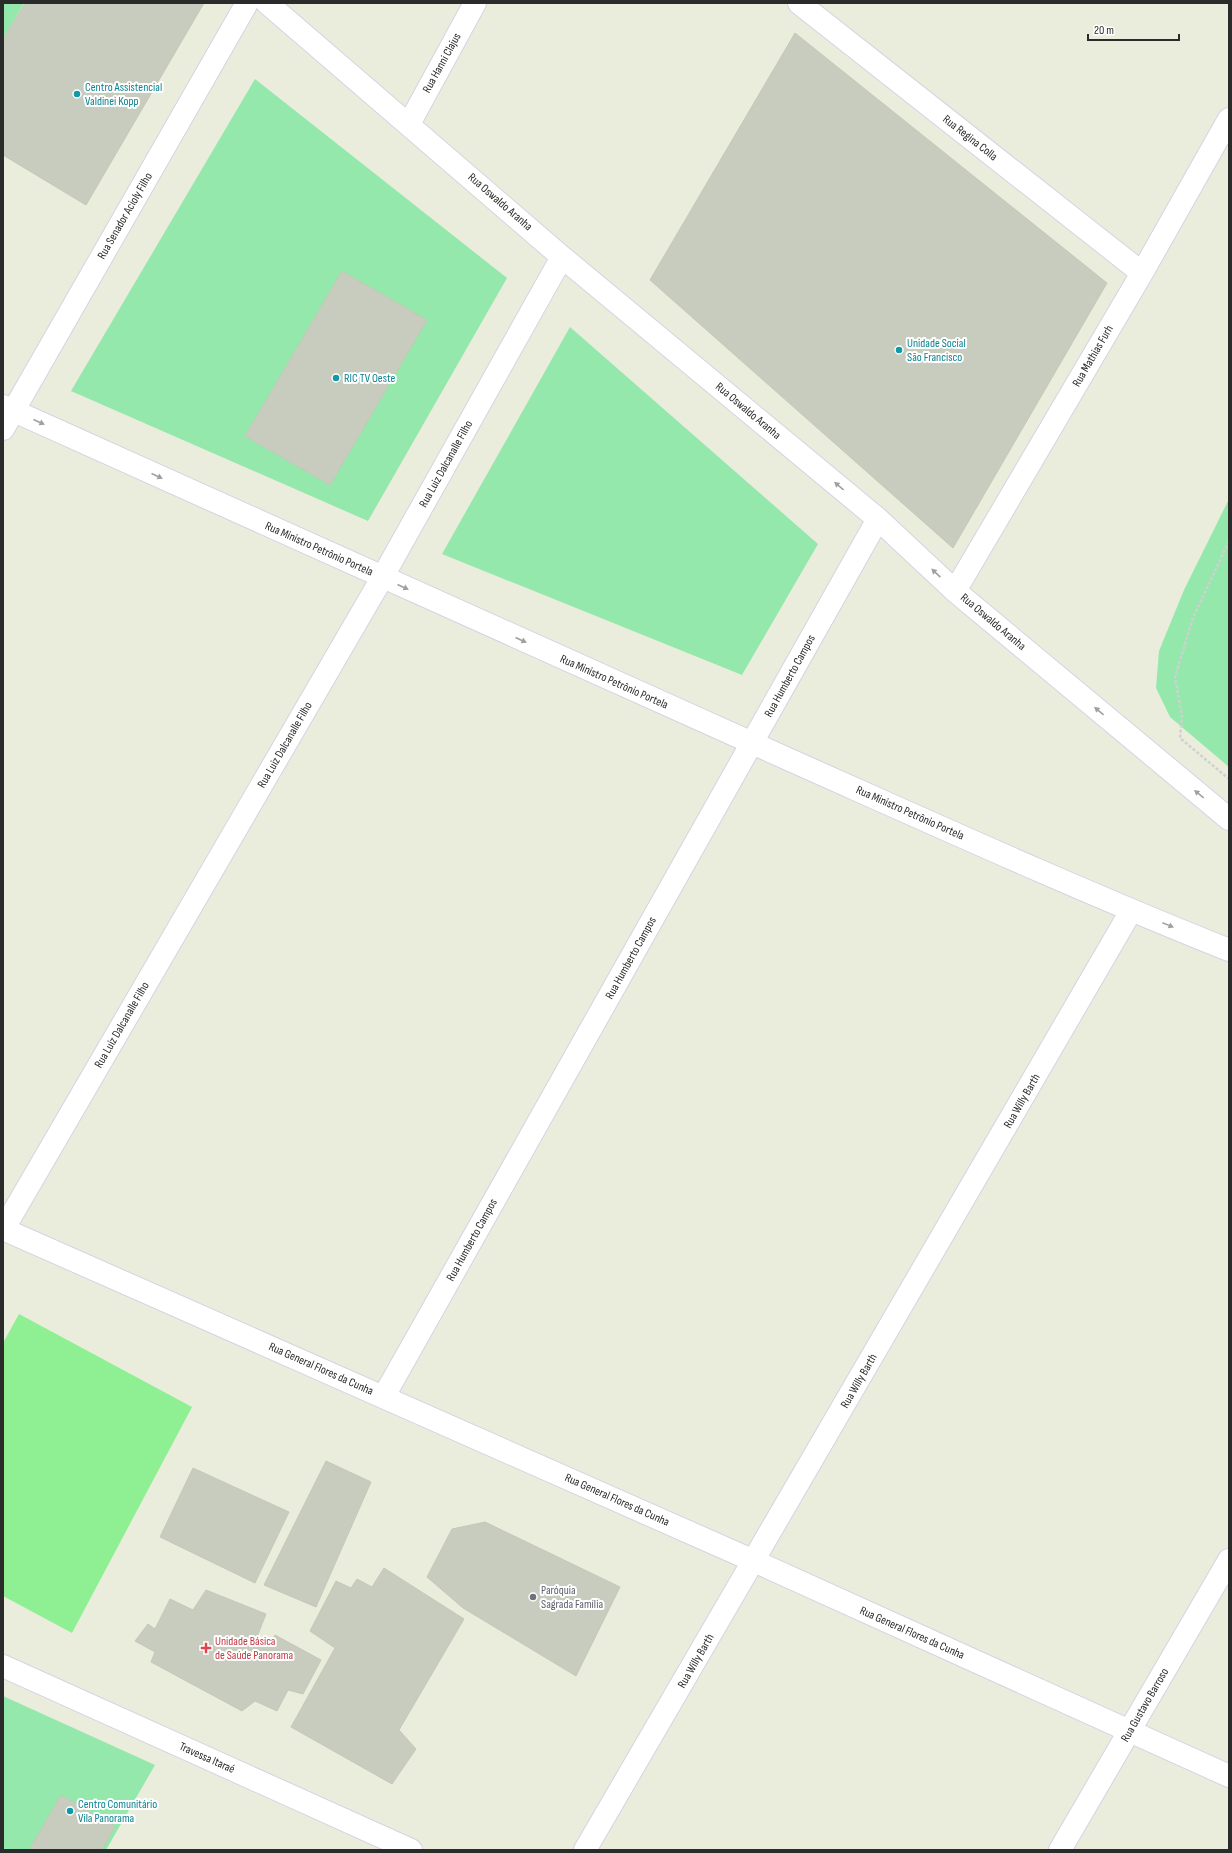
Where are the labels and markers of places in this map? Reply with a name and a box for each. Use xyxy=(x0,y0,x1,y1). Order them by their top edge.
place label: Centro Assistencial Valdinei Kopp xyxy=(85,80,162,109)
marker: Centro Assistencial Valdinei Kopp xyxy=(72,89,82,99)
place label: Unidade Social São Francisco xyxy=(907,336,966,365)
marker: Unidade Social São Francisco xyxy=(894,345,904,355)
place label: RIC TV Oeste xyxy=(344,371,396,386)
marker: RIC TV Oeste xyxy=(331,373,341,383)
place label: Paróquia Sagrada Família xyxy=(541,1583,604,1612)
marker: Paróquia Sagrada Família xyxy=(528,1592,538,1602)
place label: Unidade Básica de Saúde Panorama xyxy=(215,1634,293,1663)
marker: Unidade Básica de Saúde Panorama xyxy=(200,1642,212,1654)
place label: Centro Comunitário Vila Panorama xyxy=(78,1797,157,1826)
marker: Centro Comunitário Vila Panorama xyxy=(65,1806,75,1816)

